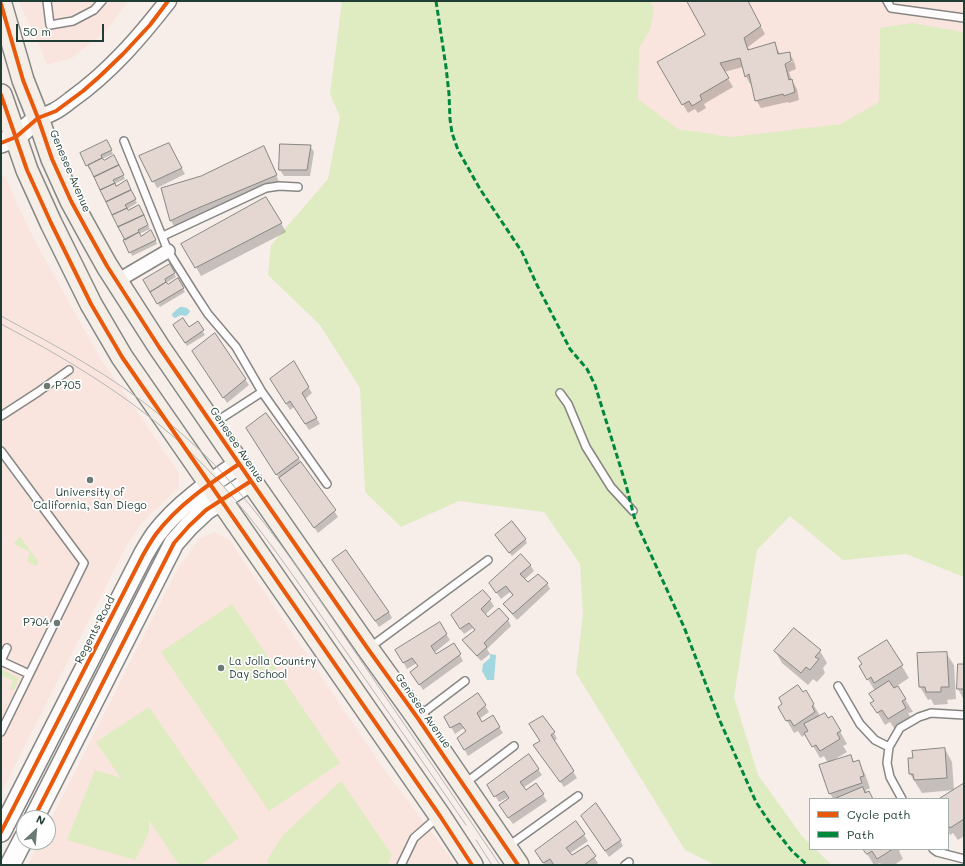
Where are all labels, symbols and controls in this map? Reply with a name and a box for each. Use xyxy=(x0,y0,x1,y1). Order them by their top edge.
scale bar xyxy=(18,16,106,42)
text: 50 m xyxy=(23,23,51,39)
street label: Genesee Avenue xyxy=(47,128,93,214)
place label: P705 xyxy=(55,379,81,393)
marker: P705 xyxy=(42,381,52,391)
street label: Genesee Avenue xyxy=(207,405,267,485)
marker: University of California, San Diego xyxy=(85,475,95,485)
place label: University of California, San Diego xyxy=(33,486,147,512)
street label: Regents Road xyxy=(72,594,118,666)
place label: P704 xyxy=(23,616,49,630)
marker: P704 xyxy=(52,618,62,628)
place label: La Jolla Country Day School xyxy=(229,655,316,681)
marker: La Jolla Country Day School xyxy=(216,663,226,673)
street label: Genesee Avenue xyxy=(392,671,454,751)
legend xyxy=(809,798,949,850)
text: Cycle path xyxy=(847,806,910,822)
north arrow xyxy=(16,810,56,850)
text: N xyxy=(34,811,48,828)
text: Path xyxy=(847,826,874,842)

